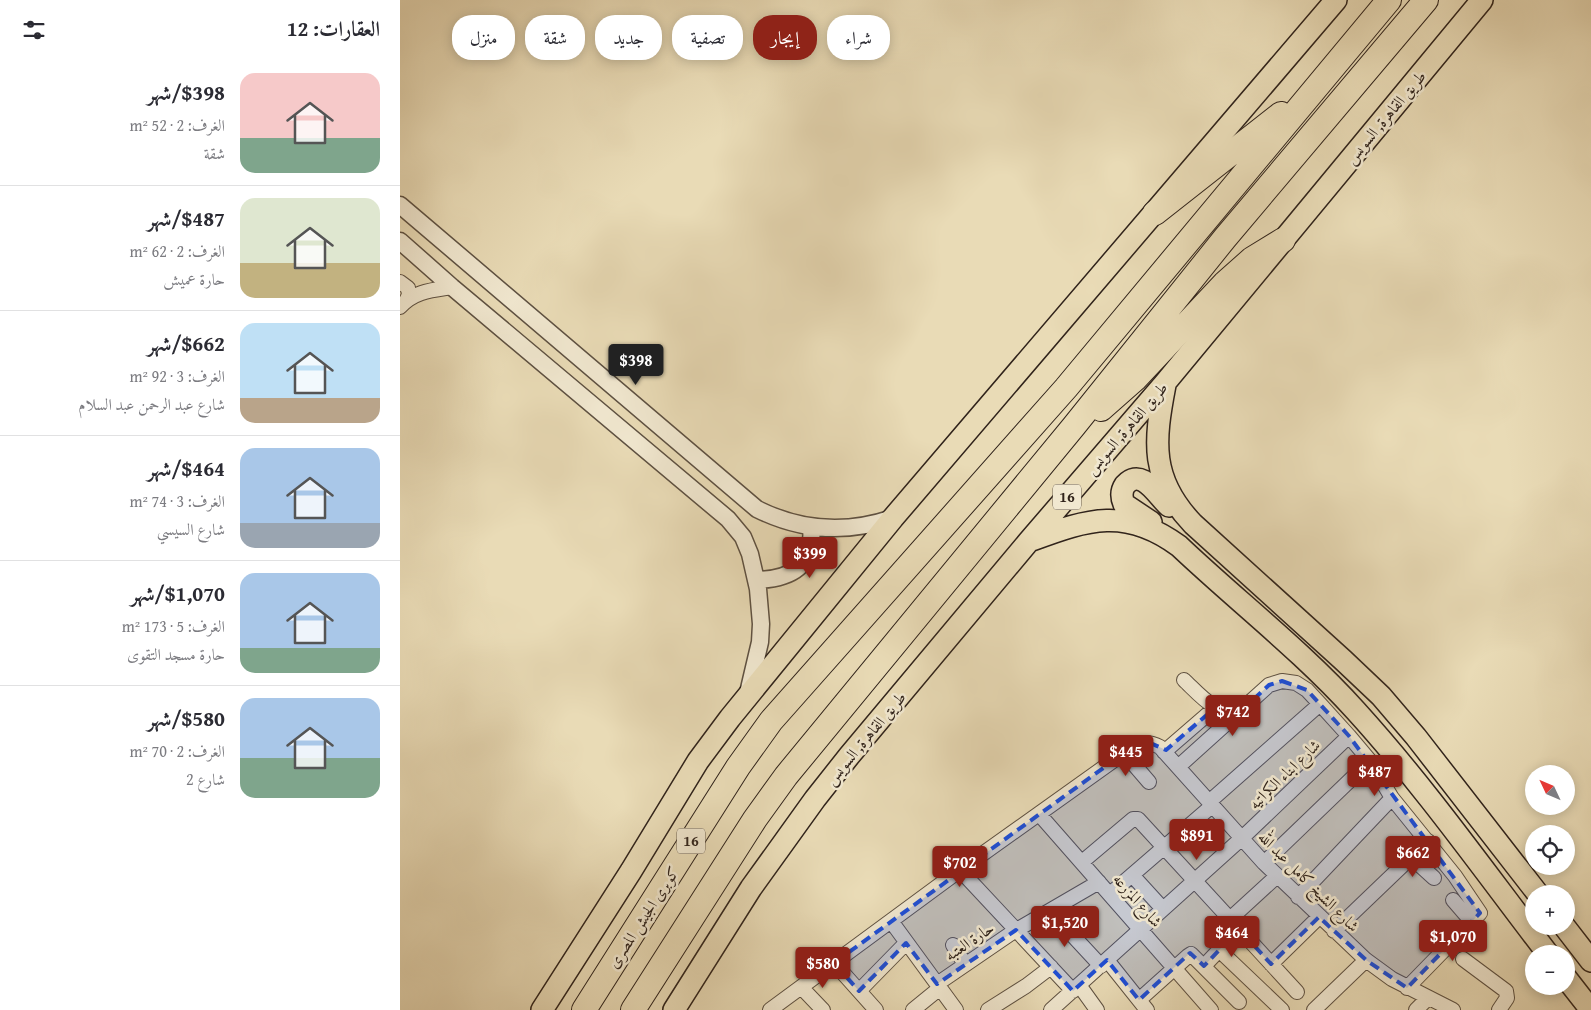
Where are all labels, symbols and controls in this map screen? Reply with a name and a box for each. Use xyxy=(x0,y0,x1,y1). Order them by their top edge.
text: العقارات: 12 xyxy=(287,13,380,44)
chip: منزل xyxy=(452,15,515,60)
chip: شقة xyxy=(525,15,585,60)
chip: جديد xyxy=(595,15,662,60)
chip: تصفية xyxy=(672,15,743,60)
chip: إيجار xyxy=(753,15,817,60)
chip: شراء xyxy=(827,15,890,60)
icon: filters xyxy=(20,16,48,44)
street label: طريق القاهرة, السويس xyxy=(1339,65,1431,169)
text: $398/شهر xyxy=(147,77,225,108)
icon: home xyxy=(280,93,340,153)
text: الغرف: 2 · 52 m² xyxy=(129,113,225,137)
text: شقة xyxy=(204,141,225,165)
text: $487/شهر xyxy=(147,203,225,234)
icon: home xyxy=(280,218,340,278)
text: الغرف: 2 · 62 m² xyxy=(129,239,225,263)
text: حارة عميش xyxy=(163,267,225,291)
text: $662/شهر xyxy=(147,328,225,359)
icon: home xyxy=(280,343,340,403)
pin: $398 xyxy=(606,344,666,386)
text: $398 xyxy=(619,348,653,372)
text: الغرف: 3 · 92 m² xyxy=(129,364,225,388)
street label: طريق القاهرة, السويس xyxy=(1079,376,1173,480)
text: شارع عبد الرحمن عبد السلام xyxy=(78,392,225,416)
text: $464/شهر xyxy=(147,453,225,484)
icon: home xyxy=(280,468,340,528)
road number: 16 xyxy=(1053,484,1081,510)
text: الغرف: 3 · 74 m² xyxy=(129,489,225,513)
text: شارع السيسي xyxy=(157,517,225,541)
pin: $399 xyxy=(780,536,840,579)
text: $399 xyxy=(793,541,827,565)
text: $1,070/شهر xyxy=(131,578,225,609)
icon: home xyxy=(280,593,340,653)
text: الغرف: 5 · 173 m² xyxy=(122,614,225,638)
text: حارة مسجد التقوى xyxy=(127,642,225,666)
street label: طريق القاهرة, السويس xyxy=(819,686,911,790)
pin: $742 xyxy=(1203,694,1263,737)
text: $742 xyxy=(1216,699,1250,723)
text: $580/شهر xyxy=(147,703,225,734)
icon: home xyxy=(280,718,340,778)
street label: شارع ابناء الكراتيه xyxy=(1243,733,1327,816)
pin: $445 xyxy=(1096,734,1156,777)
text: الغرف: 2 · 70 m² xyxy=(129,739,225,763)
text: $445 xyxy=(1109,739,1143,763)
pin: $487 xyxy=(1345,754,1405,797)
text: $487 xyxy=(1358,759,1392,783)
north arrow xyxy=(1525,765,1575,815)
map controls xyxy=(1525,765,1575,995)
text: شارع 2 xyxy=(186,767,225,791)
pin: $891 xyxy=(1167,818,1227,861)
text: $891 xyxy=(1180,823,1214,847)
street label: شارع الشيخ كامل عبد الله xyxy=(1251,825,1365,939)
button: locate xyxy=(1525,825,1575,875)
road number: 16 xyxy=(677,828,705,854)
pin: $662 xyxy=(1383,836,1443,878)
text: $662 xyxy=(1396,840,1430,864)
pin: $702 xyxy=(930,846,990,888)
text: $702 xyxy=(943,850,977,874)
street label: كوبرى الجيش المصرى xyxy=(601,861,685,973)
street label: شارع المزرعه xyxy=(1106,868,1168,934)
button: + xyxy=(1525,885,1575,935)
pin: $1,520 xyxy=(1024,906,1106,948)
text: $1,520 xyxy=(1042,910,1088,934)
street label: حارة العتبه xyxy=(939,916,999,966)
pin: $464 xyxy=(1202,916,1262,958)
text: $464 xyxy=(1215,920,1249,944)
pin: $1,070 xyxy=(1412,920,1494,962)
text: $1,070 xyxy=(1430,924,1476,948)
button: − xyxy=(1525,945,1575,995)
pin: $580 xyxy=(793,946,853,989)
text: $580 xyxy=(806,951,840,975)

